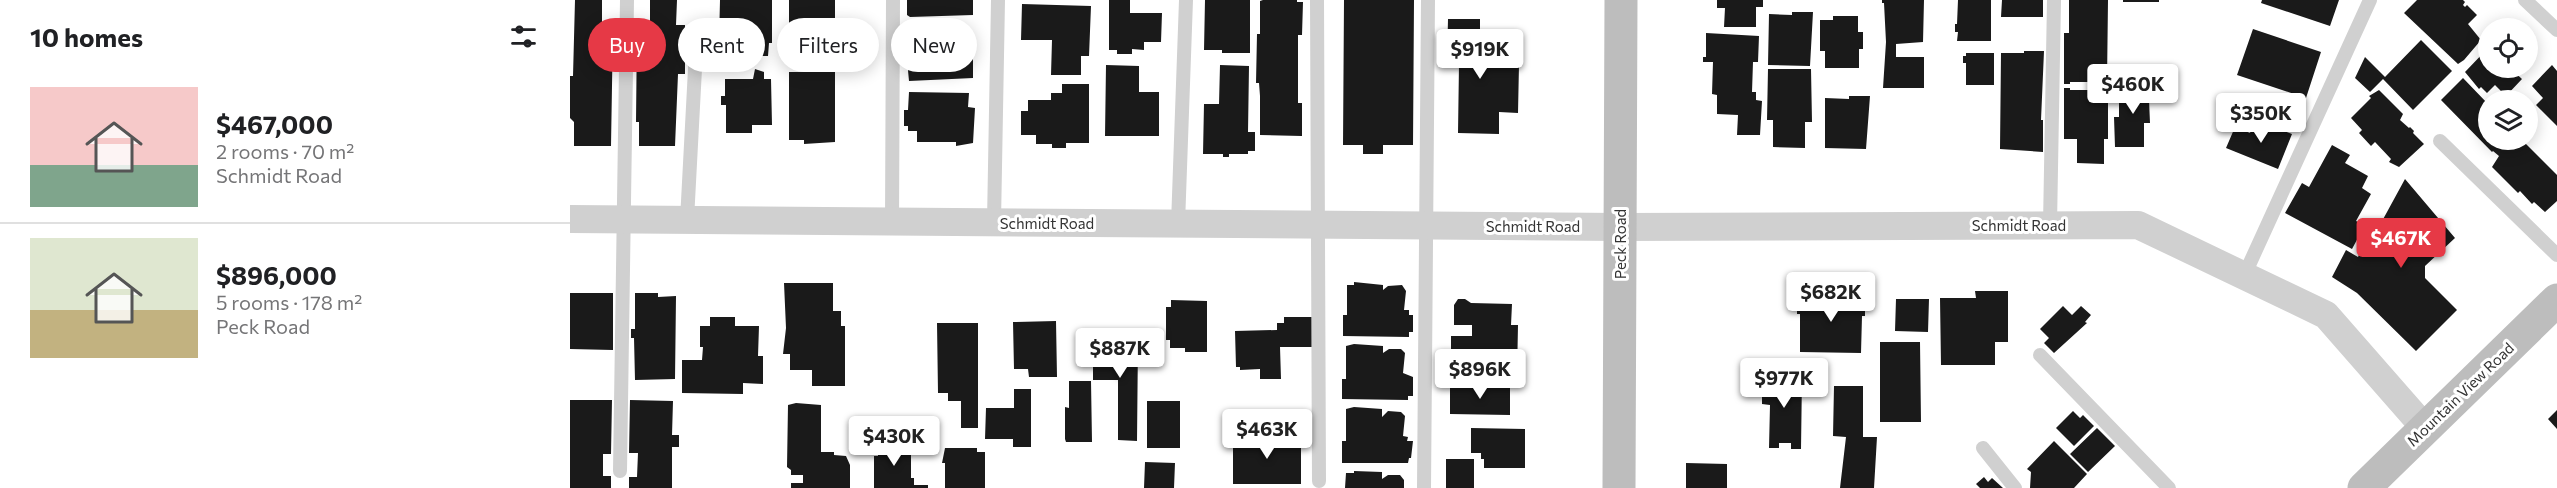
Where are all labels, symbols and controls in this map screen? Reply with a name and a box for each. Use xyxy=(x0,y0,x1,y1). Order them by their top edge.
chip: Buy xyxy=(588,18,666,72)
chip: Rent xyxy=(678,18,765,72)
chip: Filters xyxy=(777,18,879,72)
chip: New xyxy=(891,18,977,72)
map controls xyxy=(2478,18,2538,150)
button: locate xyxy=(2478,18,2538,78)
icon: filters xyxy=(507,20,540,53)
text: 10 homes xyxy=(30,21,143,52)
pin: $919K xyxy=(1438,29,1522,80)
text: $919K xyxy=(1450,36,1510,60)
pin: $460K xyxy=(2091,64,2175,115)
text: $460K xyxy=(2101,71,2165,95)
button: layers xyxy=(2478,90,2538,150)
pin: $350K xyxy=(2219,93,2303,144)
text: $350K xyxy=(2230,100,2292,124)
text: $467,000 xyxy=(216,108,333,139)
icon: home xyxy=(78,111,150,183)
text: 2 rooms · 70 m² xyxy=(216,139,354,163)
text: Schmidt Road xyxy=(216,163,342,187)
street label: Peck Road xyxy=(1611,209,1629,279)
street label: Schmidt Road xyxy=(1000,214,1094,232)
street label: Schmidt Road xyxy=(1972,216,2066,234)
street label: Schmidt Road xyxy=(1486,217,1580,235)
pin: $467K xyxy=(2359,218,2443,269)
text: $467K xyxy=(2371,225,2431,249)
text: $896,000 xyxy=(216,259,337,290)
icon: home xyxy=(78,262,150,334)
pin: $682K xyxy=(1789,272,1873,323)
text: $682K xyxy=(1800,279,1862,303)
text: 5 rooms · 178 m² xyxy=(216,290,362,314)
text: Peck Road xyxy=(216,314,310,338)
pin: $887K xyxy=(1078,328,1162,379)
text: $887K xyxy=(1089,335,1151,359)
street label: Mountain View Road xyxy=(2403,338,2517,450)
pin: $896K xyxy=(1438,349,1522,400)
text: $896K xyxy=(1449,356,1511,380)
pin: $977K xyxy=(1742,358,1826,409)
text: $977K xyxy=(1754,365,1814,389)
pin: $463K xyxy=(1225,409,1309,460)
pin: $430K xyxy=(852,416,936,467)
text: $463K xyxy=(1236,416,1298,440)
text: $430K xyxy=(863,423,925,447)

